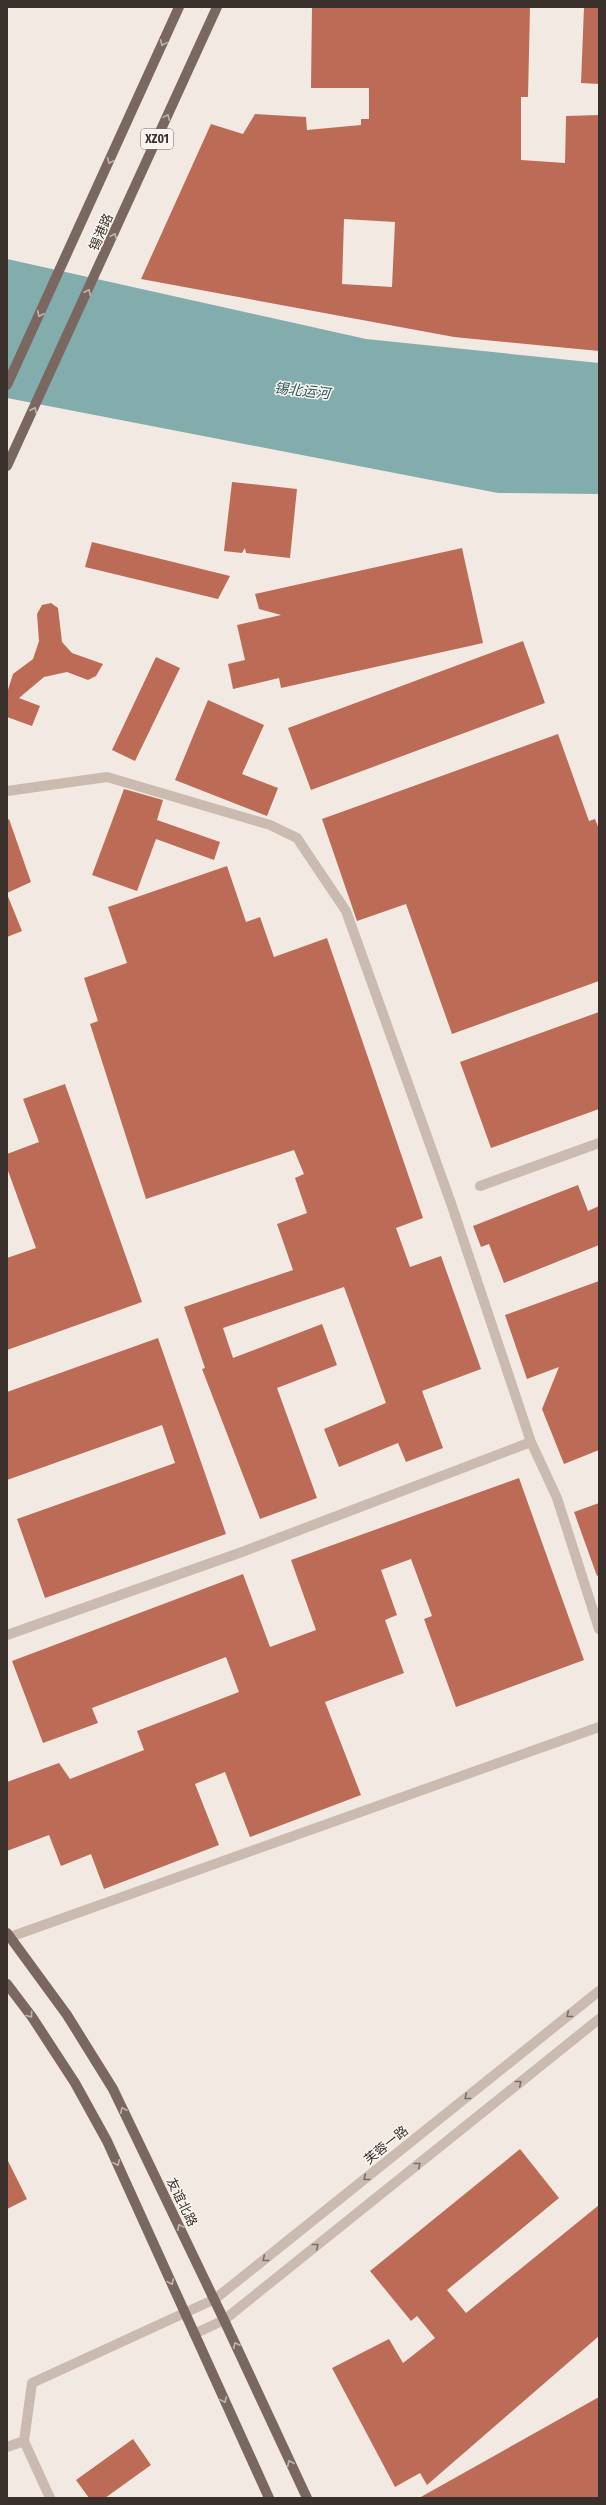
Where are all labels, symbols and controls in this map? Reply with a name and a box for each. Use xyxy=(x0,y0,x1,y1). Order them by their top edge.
one-way arrow xyxy=(160,38,168,46)
one-way arrow xyxy=(162,114,170,122)
road number: XZ01 xyxy=(141,129,173,149)
one-way arrow xyxy=(107,157,115,165)
street label: 锡港路 xyxy=(86,211,116,253)
one-way arrow xyxy=(109,232,117,240)
one-way arrow xyxy=(83,288,91,296)
one-way arrow xyxy=(37,310,45,317)
water label: 锡北运河 xyxy=(273,380,334,403)
one-way arrow xyxy=(29,406,37,414)
one-way arrow xyxy=(26,2011,33,2018)
one-way arrow xyxy=(566,2011,573,2018)
one-way arrow xyxy=(515,2081,522,2088)
one-way arrow xyxy=(465,2092,472,2099)
one-way arrow xyxy=(120,2107,128,2115)
street label: 芙蓉一路 xyxy=(361,2123,411,2167)
one-way arrow xyxy=(112,2159,120,2167)
one-way arrow xyxy=(413,2162,420,2169)
one-way arrow xyxy=(363,2173,370,2180)
street label: 友谊北路 xyxy=(164,2175,200,2229)
one-way arrow xyxy=(177,2224,185,2232)
one-way arrow xyxy=(312,2244,319,2251)
one-way arrow xyxy=(262,2255,269,2262)
one-way arrow xyxy=(166,2277,174,2285)
one-way arrow xyxy=(233,2341,241,2349)
one-way arrow xyxy=(220,2396,228,2403)
one-way arrow xyxy=(287,2459,295,2467)

